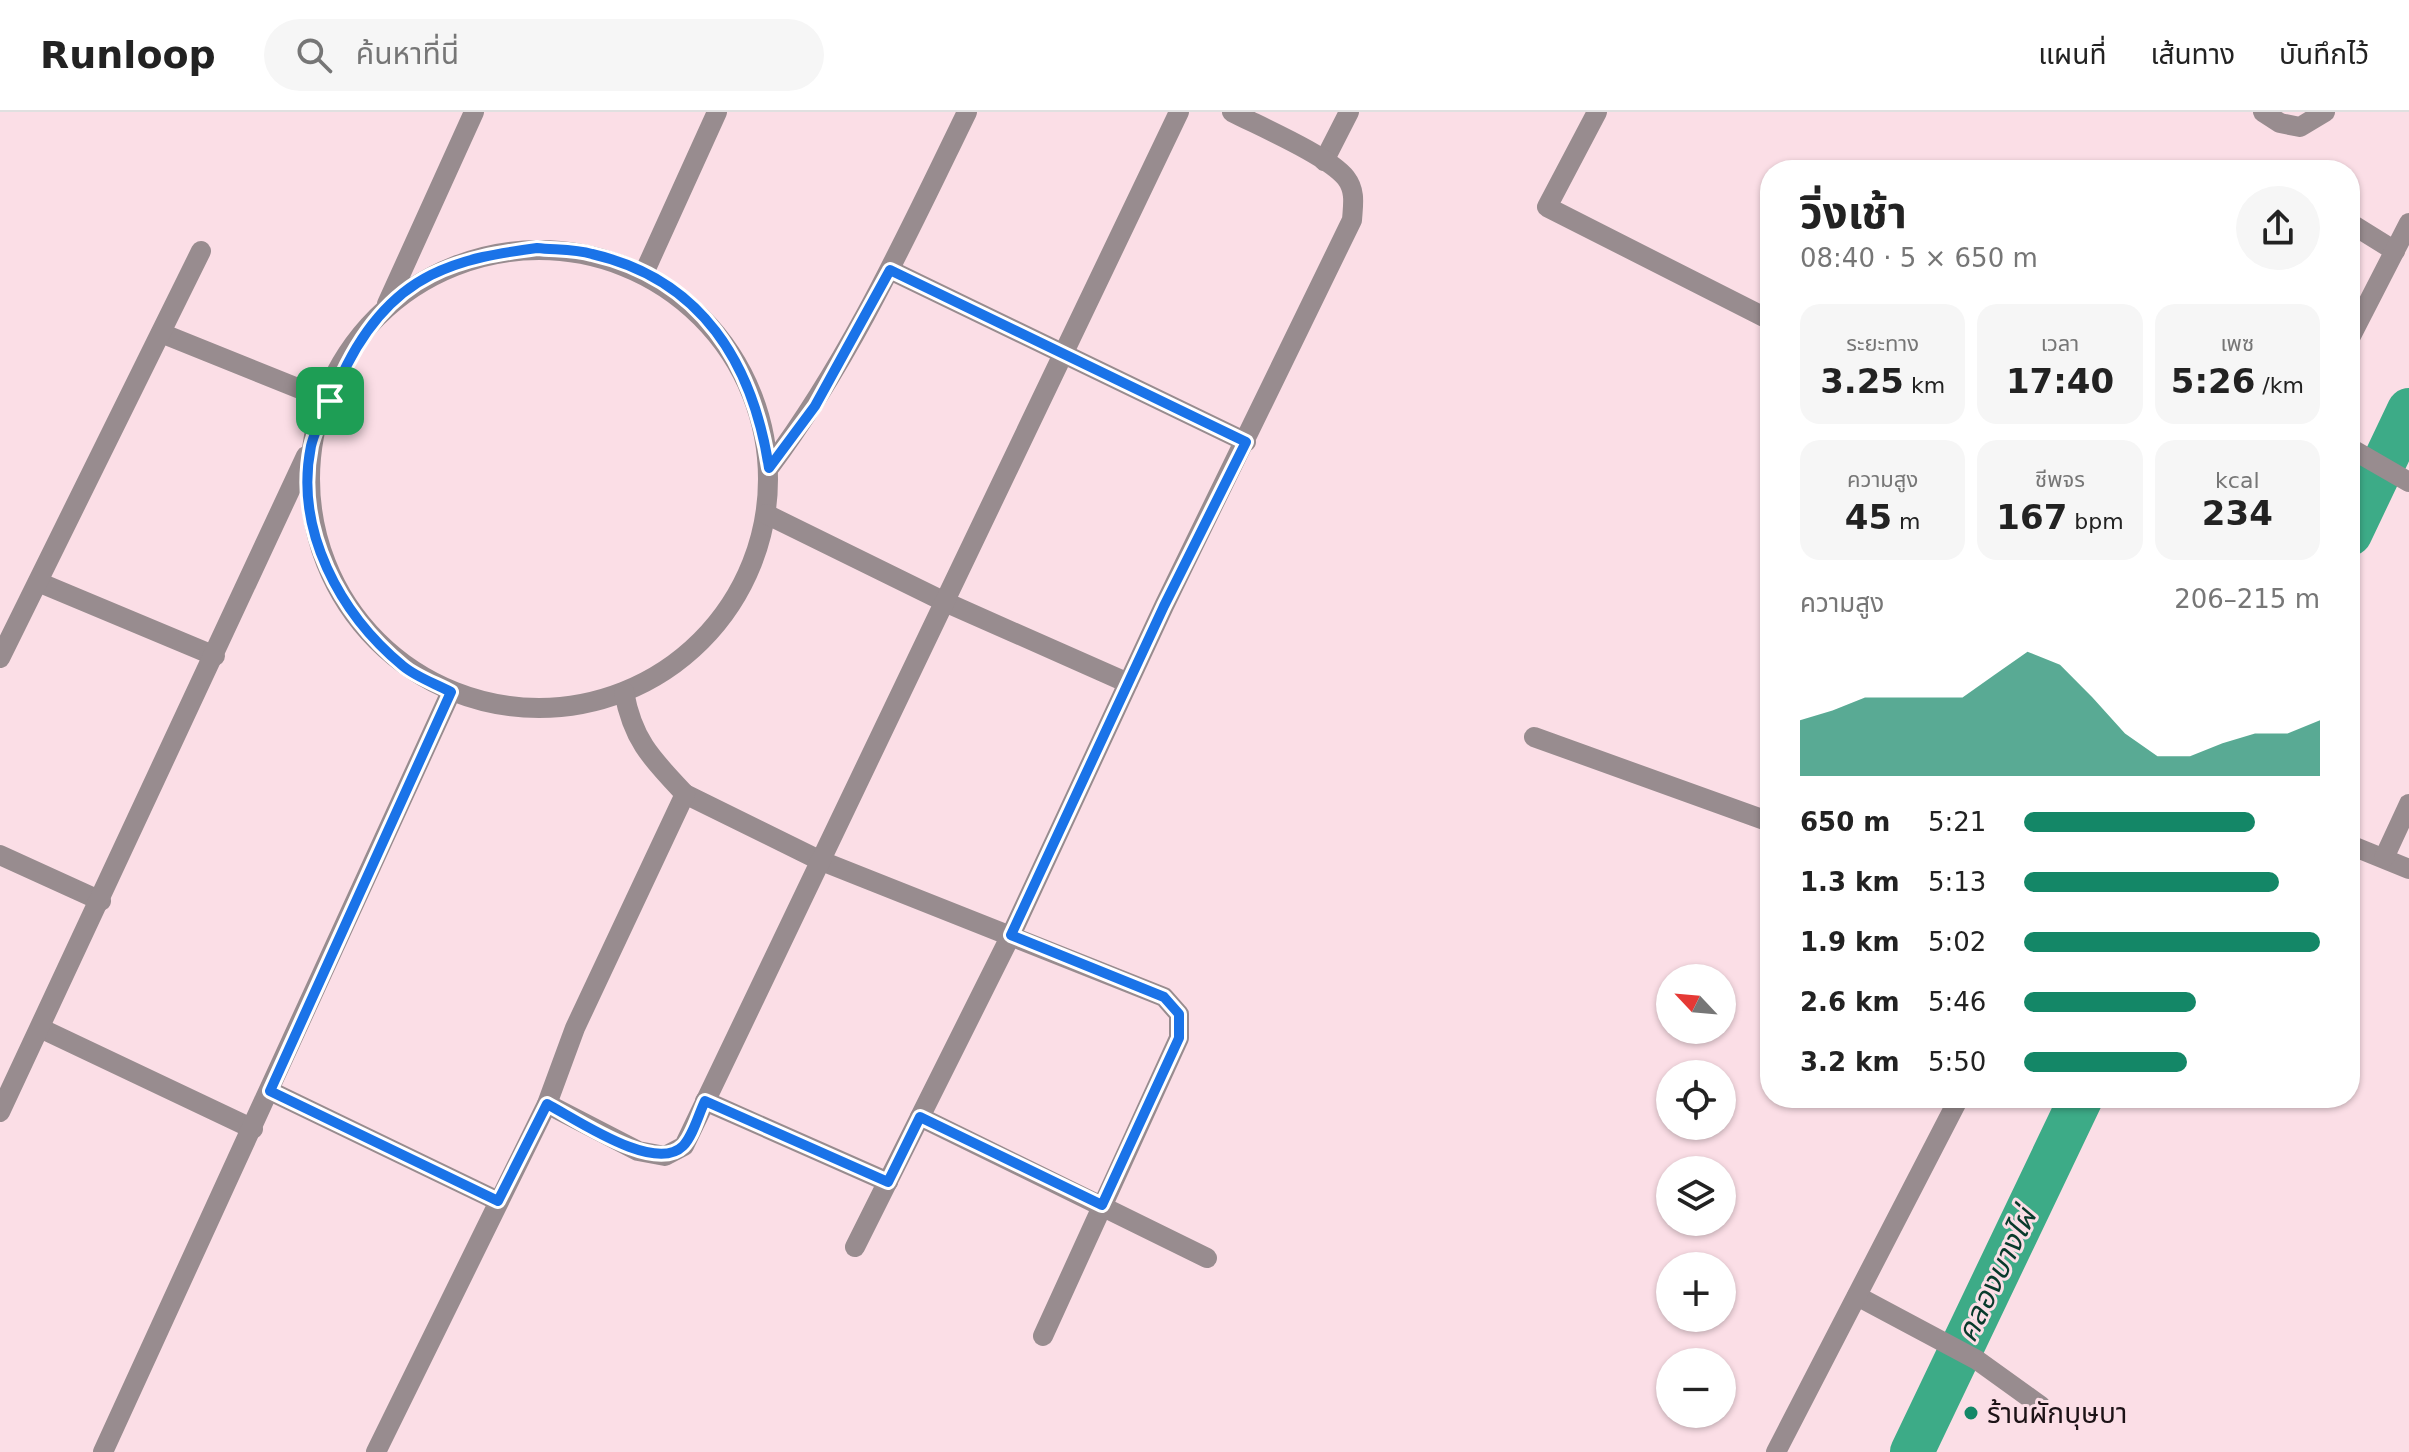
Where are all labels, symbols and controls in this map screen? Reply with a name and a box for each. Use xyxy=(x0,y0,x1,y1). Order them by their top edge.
search box xyxy=(264,19,824,91)
text: Runloop xyxy=(40,33,216,77)
icon: search xyxy=(292,33,336,77)
text: ค้นหาที่นี่ xyxy=(356,36,459,71)
text: แผนที่ xyxy=(2038,38,2106,71)
text: เส้นทาง xyxy=(2150,38,2235,71)
text: บันทึกไว้ xyxy=(2279,38,2369,71)
button: share xyxy=(2236,186,2320,270)
text: วิ่งเช้า xyxy=(1800,187,1907,238)
text: 08:40 · 5 × 650 m xyxy=(1800,243,2038,273)
text: ระยะทาง xyxy=(1846,331,1919,356)
text: เวลา xyxy=(2041,331,2079,356)
text: เพซ xyxy=(2221,331,2254,356)
text: 3.25 xyxy=(1820,361,1904,401)
text: 17:40 xyxy=(2006,361,2114,401)
text: 5:26 xyxy=(2171,361,2255,401)
pin xyxy=(296,367,364,435)
text: km xyxy=(1904,373,1945,398)
text: /km xyxy=(2255,373,2304,398)
icon: arrive xyxy=(308,379,352,423)
text: ความสูง xyxy=(1847,467,1918,492)
text: ชีพจร xyxy=(2035,467,2085,492)
text: kcal xyxy=(2215,468,2260,493)
text: 234 xyxy=(2202,493,2273,533)
text: 45 xyxy=(1845,497,1892,537)
text: 167 xyxy=(1996,497,2067,537)
text: m xyxy=(1892,509,1921,534)
text: bpm xyxy=(2067,509,2124,534)
text: 206–215 m xyxy=(2174,584,2320,614)
text: ความสูง xyxy=(1800,588,1884,618)
text: 650 m xyxy=(1800,807,1890,837)
text: 5:21 xyxy=(1928,807,1986,837)
text: 1.3 km xyxy=(1800,867,1900,897)
text: 5:13 xyxy=(1928,867,1986,897)
text: 1.9 km xyxy=(1800,927,1900,957)
text: 5:02 xyxy=(1928,927,1986,957)
north arrow xyxy=(1656,964,1736,1044)
map controls xyxy=(1656,964,1736,1428)
text: 2.6 km xyxy=(1800,987,1900,1017)
text: 5:46 xyxy=(1928,987,1986,1017)
text: 3.2 km xyxy=(1800,1047,1900,1077)
text: 5:50 xyxy=(1928,1047,1986,1077)
button: locate xyxy=(1656,1060,1736,1140)
button: layers xyxy=(1656,1156,1736,1236)
water label: คลองบางไผ่ xyxy=(1949,1199,2045,1347)
button: + xyxy=(1656,1252,1736,1332)
button: − xyxy=(1656,1348,1736,1428)
place label: ร้านผักบุษบา xyxy=(1987,1397,2127,1430)
marker: ร้านผักบุษบา xyxy=(1962,1404,1980,1422)

